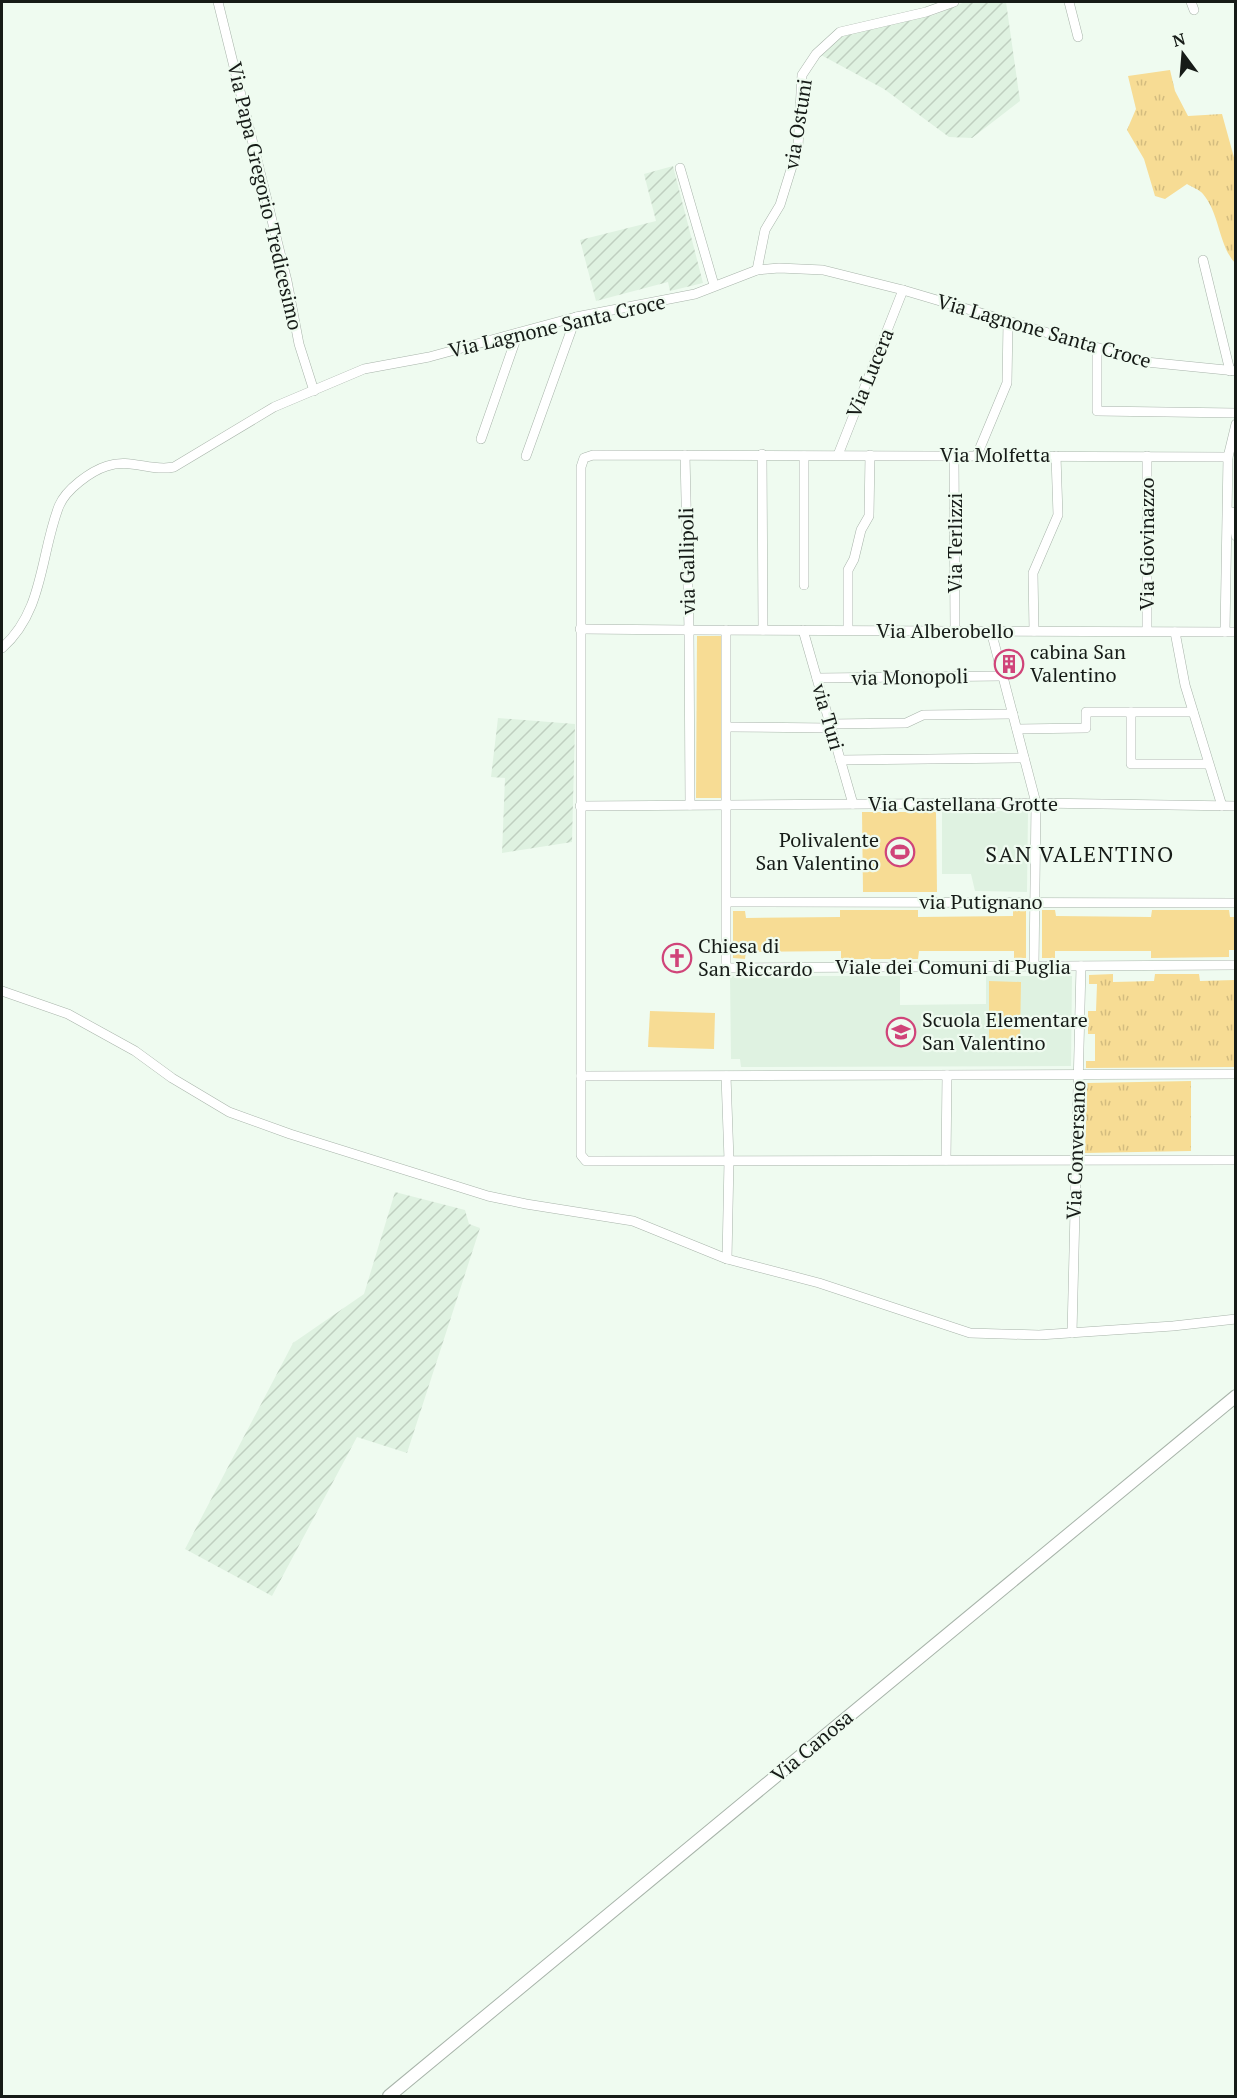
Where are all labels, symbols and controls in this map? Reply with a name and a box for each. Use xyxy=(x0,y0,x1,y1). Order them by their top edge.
north arrow xyxy=(1153,24,1213,84)
text: N xyxy=(1170,27,1188,52)
street label: Via Papa Gregorio Tredicesimo xyxy=(221,59,309,333)
street label: via Ostuni xyxy=(777,77,818,172)
street label: Via Lagnone Santa Croce xyxy=(446,287,668,364)
street label: Via Lagnone Santa Croce xyxy=(934,287,1154,374)
street label: Via Lucera xyxy=(839,324,900,421)
street label: Via Molfetta xyxy=(940,441,1050,468)
street label: Via Giovinazzo xyxy=(1133,477,1160,611)
street label: Via Terlizzi xyxy=(941,493,968,593)
street label: via Gallipoli xyxy=(672,507,701,616)
street label: Via Alberobello xyxy=(876,617,1014,644)
place label: cabina San Valentino xyxy=(1030,638,1126,688)
building icon: cabina San Valentino xyxy=(993,648,1025,680)
street label: via Monopoli xyxy=(850,662,969,691)
street label: via Turi xyxy=(806,679,851,753)
street label: Via Castellana Grotte xyxy=(868,790,1058,817)
place label: Polivalente San Valentino xyxy=(756,826,879,876)
sports icon: Polivalente San Valentino xyxy=(884,836,916,868)
district label: SAN VALENTINO xyxy=(985,839,1175,868)
street label: via Putignano xyxy=(918,888,1043,915)
place label: Chiesa di San Riccardo xyxy=(698,932,813,982)
church icon: Chiesa di San Riccardo xyxy=(661,942,693,974)
street label: Viale dei Comuni di Puglia xyxy=(835,953,1071,980)
place label: Scuola Elementare San Valentino xyxy=(922,1006,1088,1056)
school or university icon: Scuola Elementare San Valentino xyxy=(885,1016,917,1048)
street label: Via Conversano xyxy=(1060,1080,1091,1220)
street label: Via Canosa xyxy=(765,1703,858,1788)

